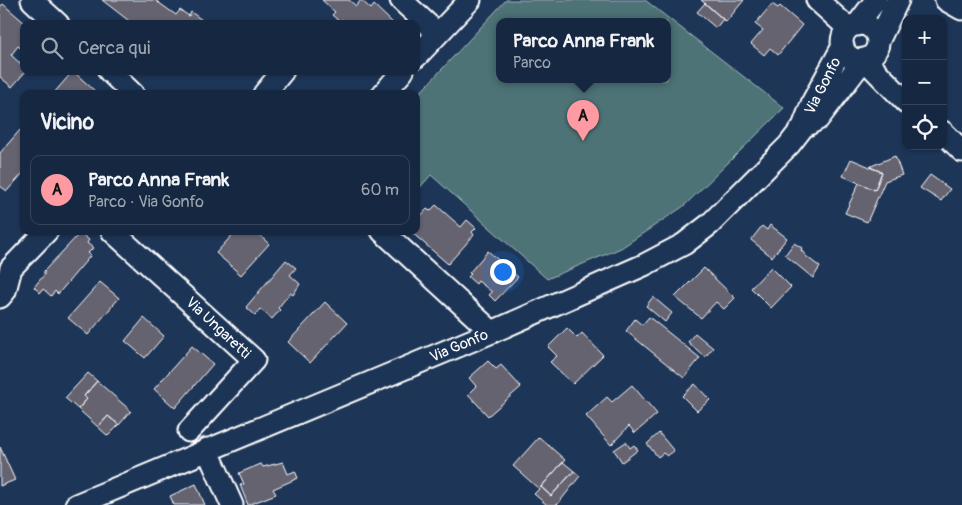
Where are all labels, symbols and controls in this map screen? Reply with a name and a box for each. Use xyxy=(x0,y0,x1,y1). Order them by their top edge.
map controls xyxy=(902,15,947,150)
button: + xyxy=(902,15,947,60)
popup xyxy=(496,18,671,83)
search box xyxy=(20,20,420,75)
text: Parco Anna Frank xyxy=(513,29,654,53)
icon: search xyxy=(38,34,66,62)
text: Cerca qui xyxy=(78,36,150,60)
text: Parco xyxy=(513,53,551,73)
street label: Via Gonfo xyxy=(801,54,845,118)
button: − xyxy=(902,60,947,105)
pin: A xyxy=(567,100,599,141)
button: locate xyxy=(902,105,947,150)
text: Vicino xyxy=(40,109,94,136)
text: Parco Anna Frank xyxy=(88,168,229,192)
text: A xyxy=(52,180,62,200)
text: 60 m xyxy=(361,180,399,200)
text: Parco · Via Gonfo xyxy=(88,192,204,212)
your location xyxy=(490,259,516,285)
street label: Via Ungaretti xyxy=(182,293,255,363)
street label: Via Gonfo xyxy=(427,325,491,367)

